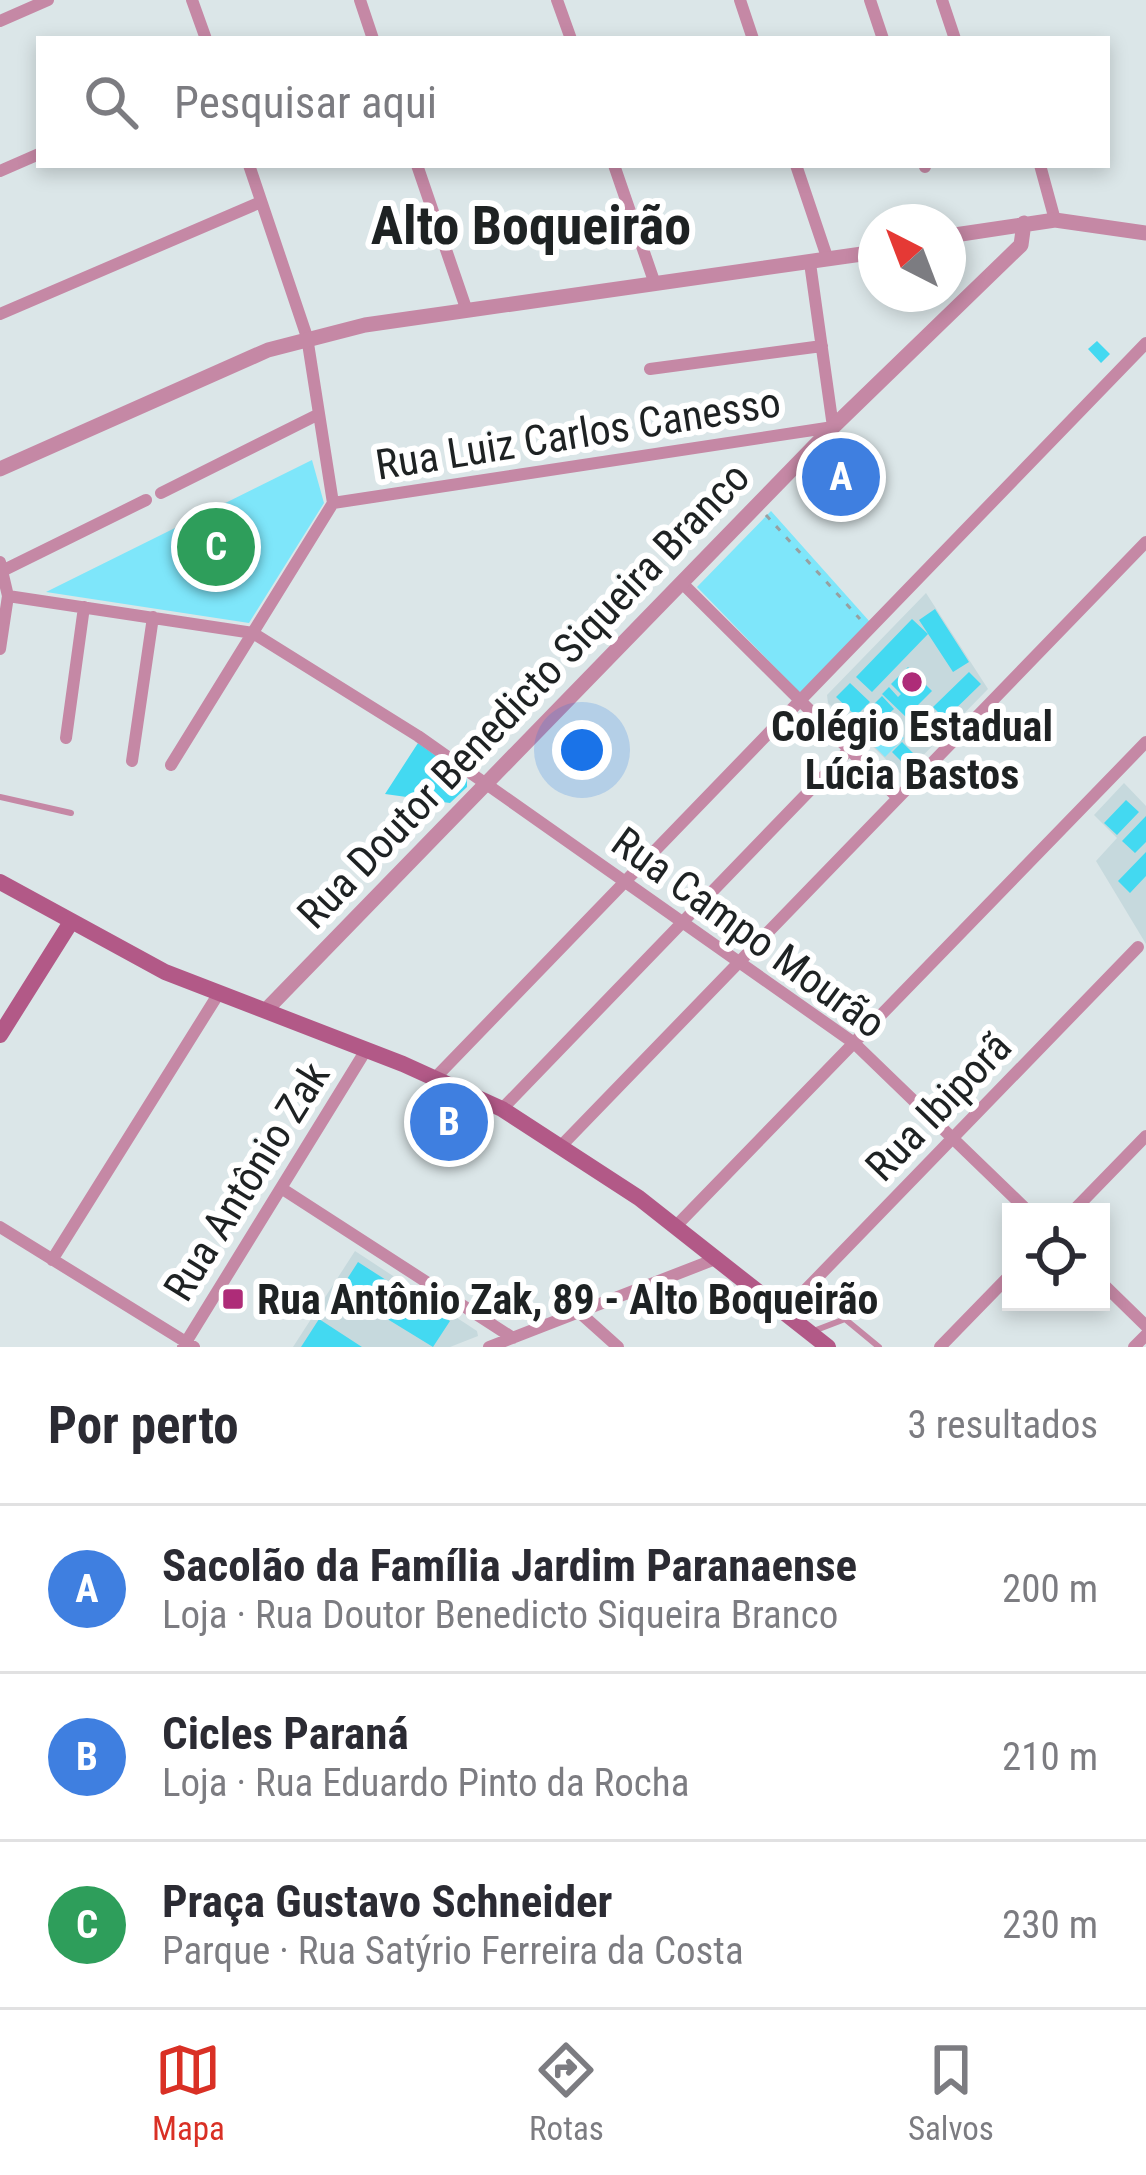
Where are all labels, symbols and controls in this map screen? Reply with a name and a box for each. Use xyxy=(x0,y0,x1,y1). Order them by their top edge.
search box xyxy=(36,36,1110,168)
icon: search xyxy=(78,69,144,135)
text: Pesquisar aqui xyxy=(174,76,437,129)
district label: Alto Boqueirão xyxy=(371,194,691,257)
north arrow xyxy=(858,204,966,312)
street label: Rua Luiz Carlos Canesso xyxy=(372,377,784,490)
pin: A xyxy=(802,432,880,522)
street label: Rua Doutor Benedicto Siqueira Branco xyxy=(288,452,759,938)
pin: C xyxy=(177,502,255,592)
marker: Colégio Estadual Lúcia Bastos xyxy=(899,669,925,695)
place label: Colégio Estadual Lúcia Bastos xyxy=(771,702,1053,799)
your location xyxy=(552,720,612,780)
street label: Rua Campo Mourão xyxy=(603,817,895,1048)
street label: Rua Ibiporã xyxy=(856,1022,1021,1191)
street label: Rua Antônio Zak xyxy=(154,1053,339,1309)
pin: B xyxy=(410,1077,488,1167)
map controls xyxy=(1002,1203,1110,1311)
button: locate xyxy=(1002,1203,1110,1311)
place label: Rua Antônio Zak, 89 - Alto Boqueirão xyxy=(257,1275,878,1324)
marker: Rua Antônio Zak, 89 - Alto Boqueirão xyxy=(220,1286,246,1312)
text: Por perto xyxy=(48,1396,239,1455)
text: 3 resultados xyxy=(907,1402,1098,1448)
text: Sacolão da Família Jardim Paranaense xyxy=(162,1539,857,1592)
text: A xyxy=(75,1566,99,1612)
text: 200 m xyxy=(1002,1566,1098,1612)
text: Loja · Rua Doutor Benedicto Siqueira Branco xyxy=(162,1592,838,1638)
text: Cicles Paraná xyxy=(162,1707,409,1760)
text: B xyxy=(76,1734,98,1780)
text: 210 m xyxy=(1002,1734,1098,1780)
text: Loja · Rua Eduardo Pinto da Rocha xyxy=(162,1760,689,1806)
text: Praça Gustavo Schneider xyxy=(162,1875,612,1928)
text: C xyxy=(76,1902,98,1948)
text: 230 m xyxy=(1002,1902,1098,1948)
text: Parque · Rua Satýrio Ferreira da Costa xyxy=(162,1928,744,1974)
tab: Mapa xyxy=(152,2037,225,2148)
tab: Rotas xyxy=(529,2037,604,2148)
tab: Salvos xyxy=(908,2037,994,2148)

